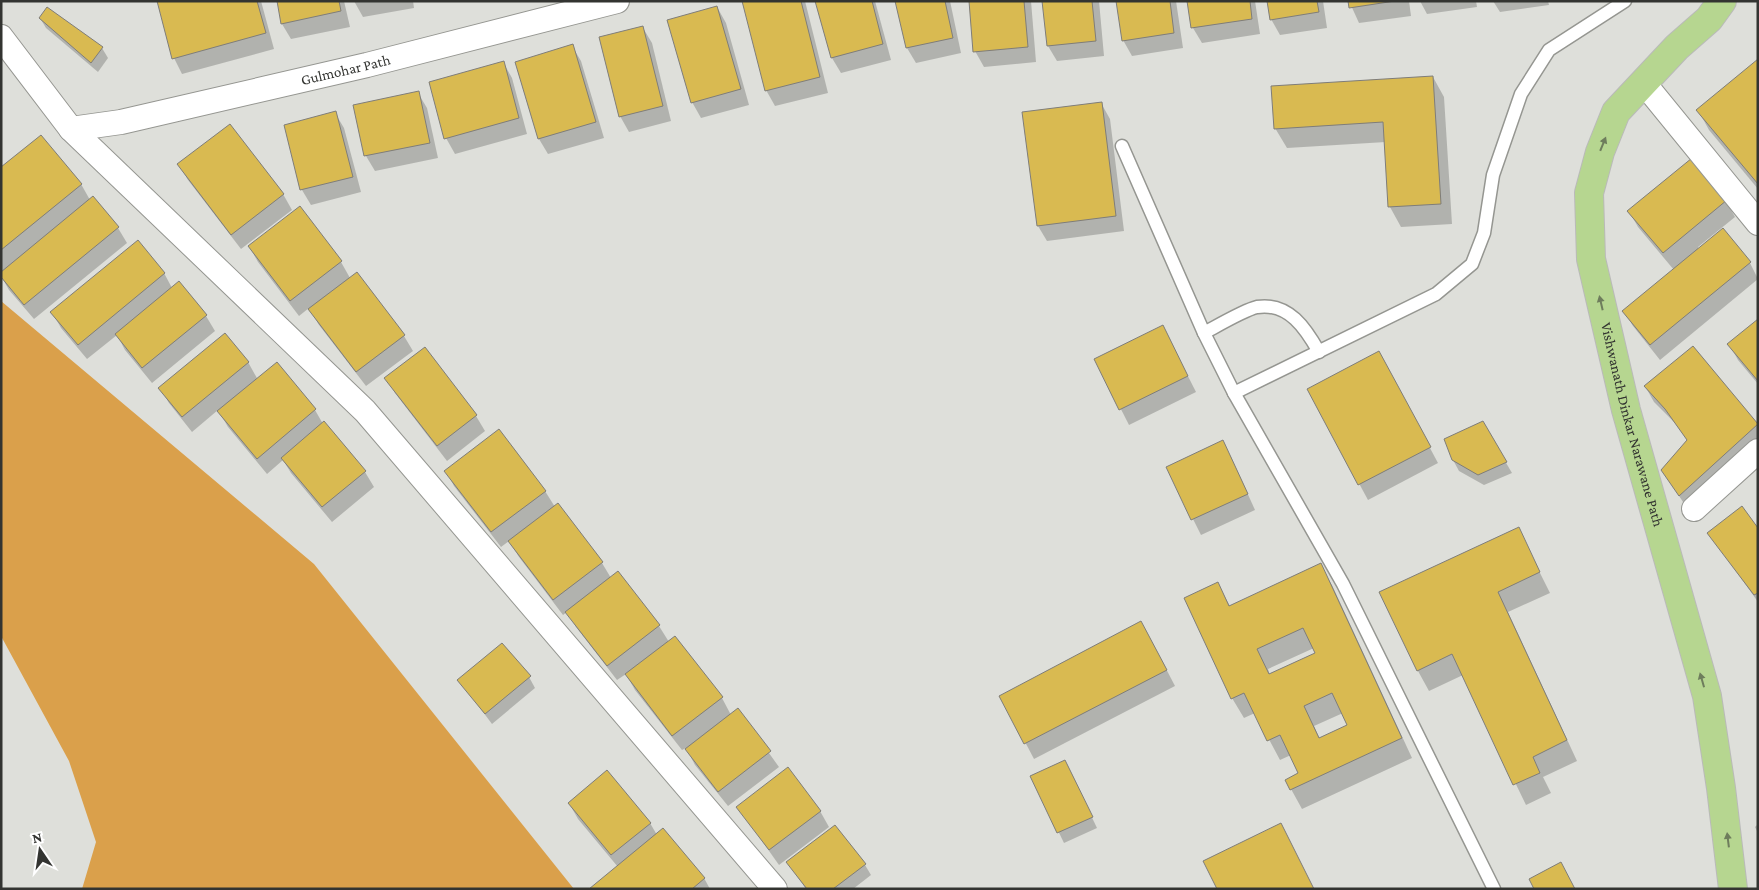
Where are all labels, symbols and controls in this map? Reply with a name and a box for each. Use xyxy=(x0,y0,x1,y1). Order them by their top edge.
street label: Gulmohar Path xyxy=(299,51,392,88)
one-way arrow xyxy=(1599,136,1607,151)
one-way arrow xyxy=(1597,296,1605,311)
street label: Vishwanath Dinkar Narawane Path xyxy=(1598,321,1667,528)
one-way arrow xyxy=(1698,672,1706,687)
north arrow xyxy=(15,825,65,875)
text: N xyxy=(31,828,44,846)
one-way arrow xyxy=(1724,832,1732,848)

